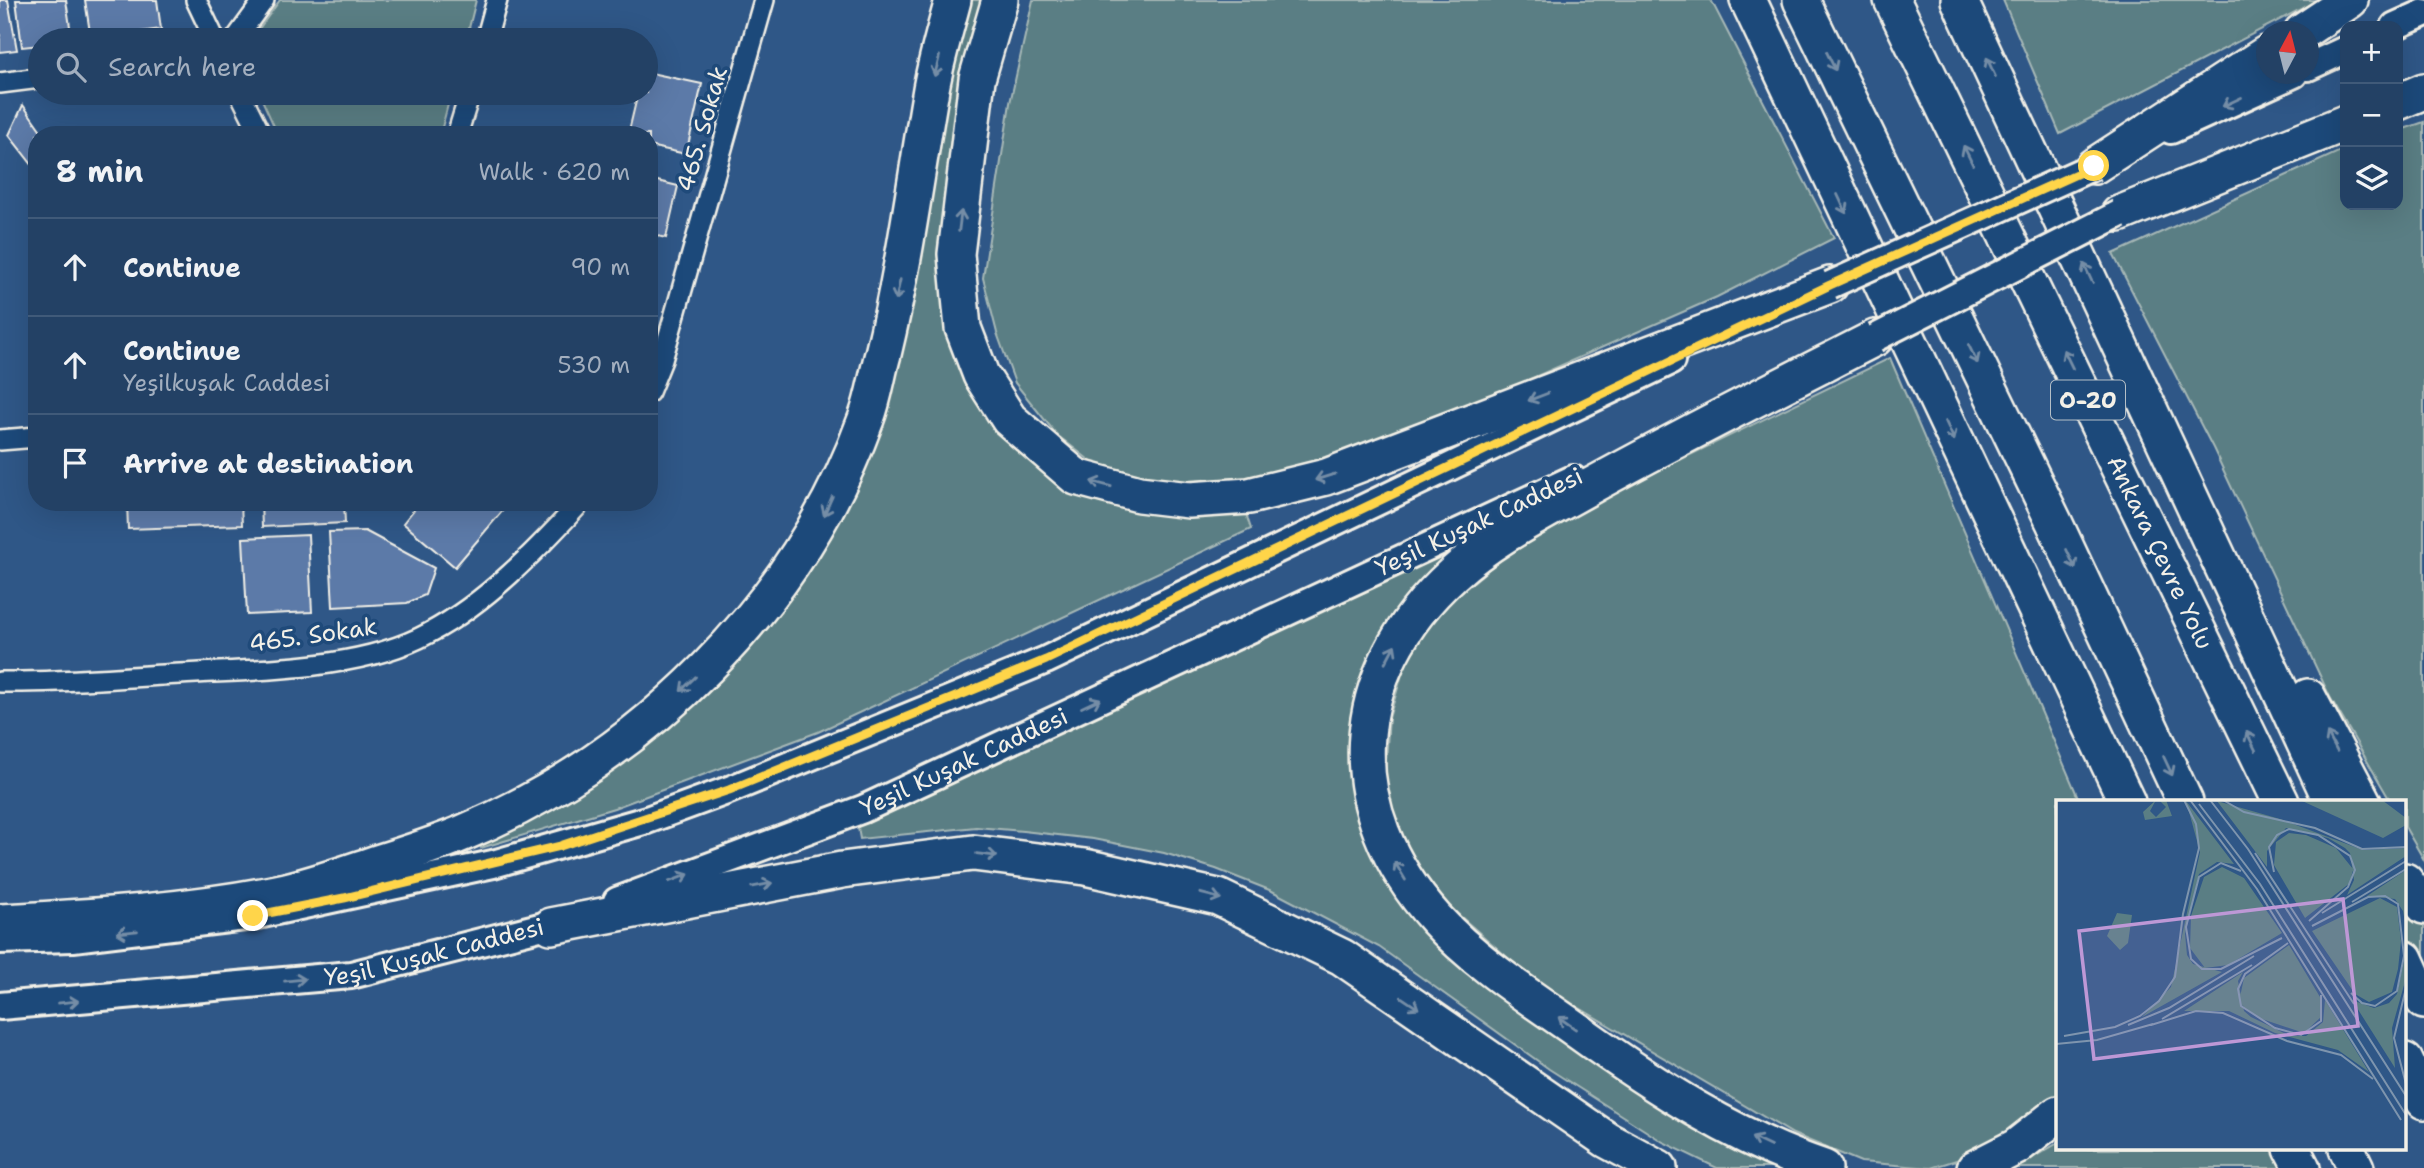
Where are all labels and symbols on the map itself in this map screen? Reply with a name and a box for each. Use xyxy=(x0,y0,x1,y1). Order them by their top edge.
north arrow xyxy=(2256,21,2319,84)
one-way arrow xyxy=(1824,50,1838,71)
one-way arrow xyxy=(929,54,943,77)
one-way arrow xyxy=(1984,57,1997,78)
street label: 465. Sokak xyxy=(669,63,735,195)
one-way arrow xyxy=(2222,96,2243,109)
one-way arrow xyxy=(1960,145,1974,166)
route start xyxy=(2078,150,2109,181)
one-way arrow xyxy=(1836,193,1849,214)
one-way arrow xyxy=(953,210,966,233)
one-way arrow xyxy=(2081,263,2094,284)
one-way arrow xyxy=(891,278,905,301)
one-way arrow xyxy=(1966,343,1980,364)
one-way arrow xyxy=(2060,349,2074,370)
road number: O-20 xyxy=(2051,380,2125,420)
one-way arrow xyxy=(1527,391,1549,404)
one-way arrow xyxy=(1944,420,1957,441)
street label: Ankara Çevre Yolu xyxy=(2099,450,2221,655)
street label: Yeşil Kuşak Caddesi xyxy=(1370,460,1588,584)
one-way arrow xyxy=(1314,471,1336,484)
one-way arrow xyxy=(1091,477,1113,490)
one-way arrow xyxy=(821,495,834,516)
one-way arrow xyxy=(2065,548,2078,570)
street label: 465. Sokak xyxy=(247,610,379,660)
one-way arrow xyxy=(1383,644,1397,665)
one-way arrow xyxy=(679,676,697,692)
one-way arrow xyxy=(1080,696,1101,709)
street label: Yeşil Kuşak Caddesi xyxy=(855,700,1073,824)
one-way arrow xyxy=(2244,731,2258,752)
one-way arrow xyxy=(2324,732,2338,753)
one-way arrow xyxy=(2162,755,2175,776)
inset map xyxy=(2056,800,2406,1150)
one-way arrow xyxy=(975,848,998,861)
one-way arrow xyxy=(1393,862,1407,882)
one-way arrow xyxy=(667,871,689,883)
one-way arrow xyxy=(750,878,773,891)
one-way arrow xyxy=(1199,890,1221,903)
route end xyxy=(237,900,268,931)
street label: Yeşil Kuşak Caddesi xyxy=(323,911,547,993)
one-way arrow xyxy=(116,926,139,939)
one-way arrow xyxy=(283,973,305,986)
one-way arrow xyxy=(56,995,79,1008)
one-way arrow xyxy=(1400,996,1419,1010)
one-way arrow xyxy=(1558,1016,1577,1030)
one-way arrow xyxy=(1751,1135,1772,1148)

